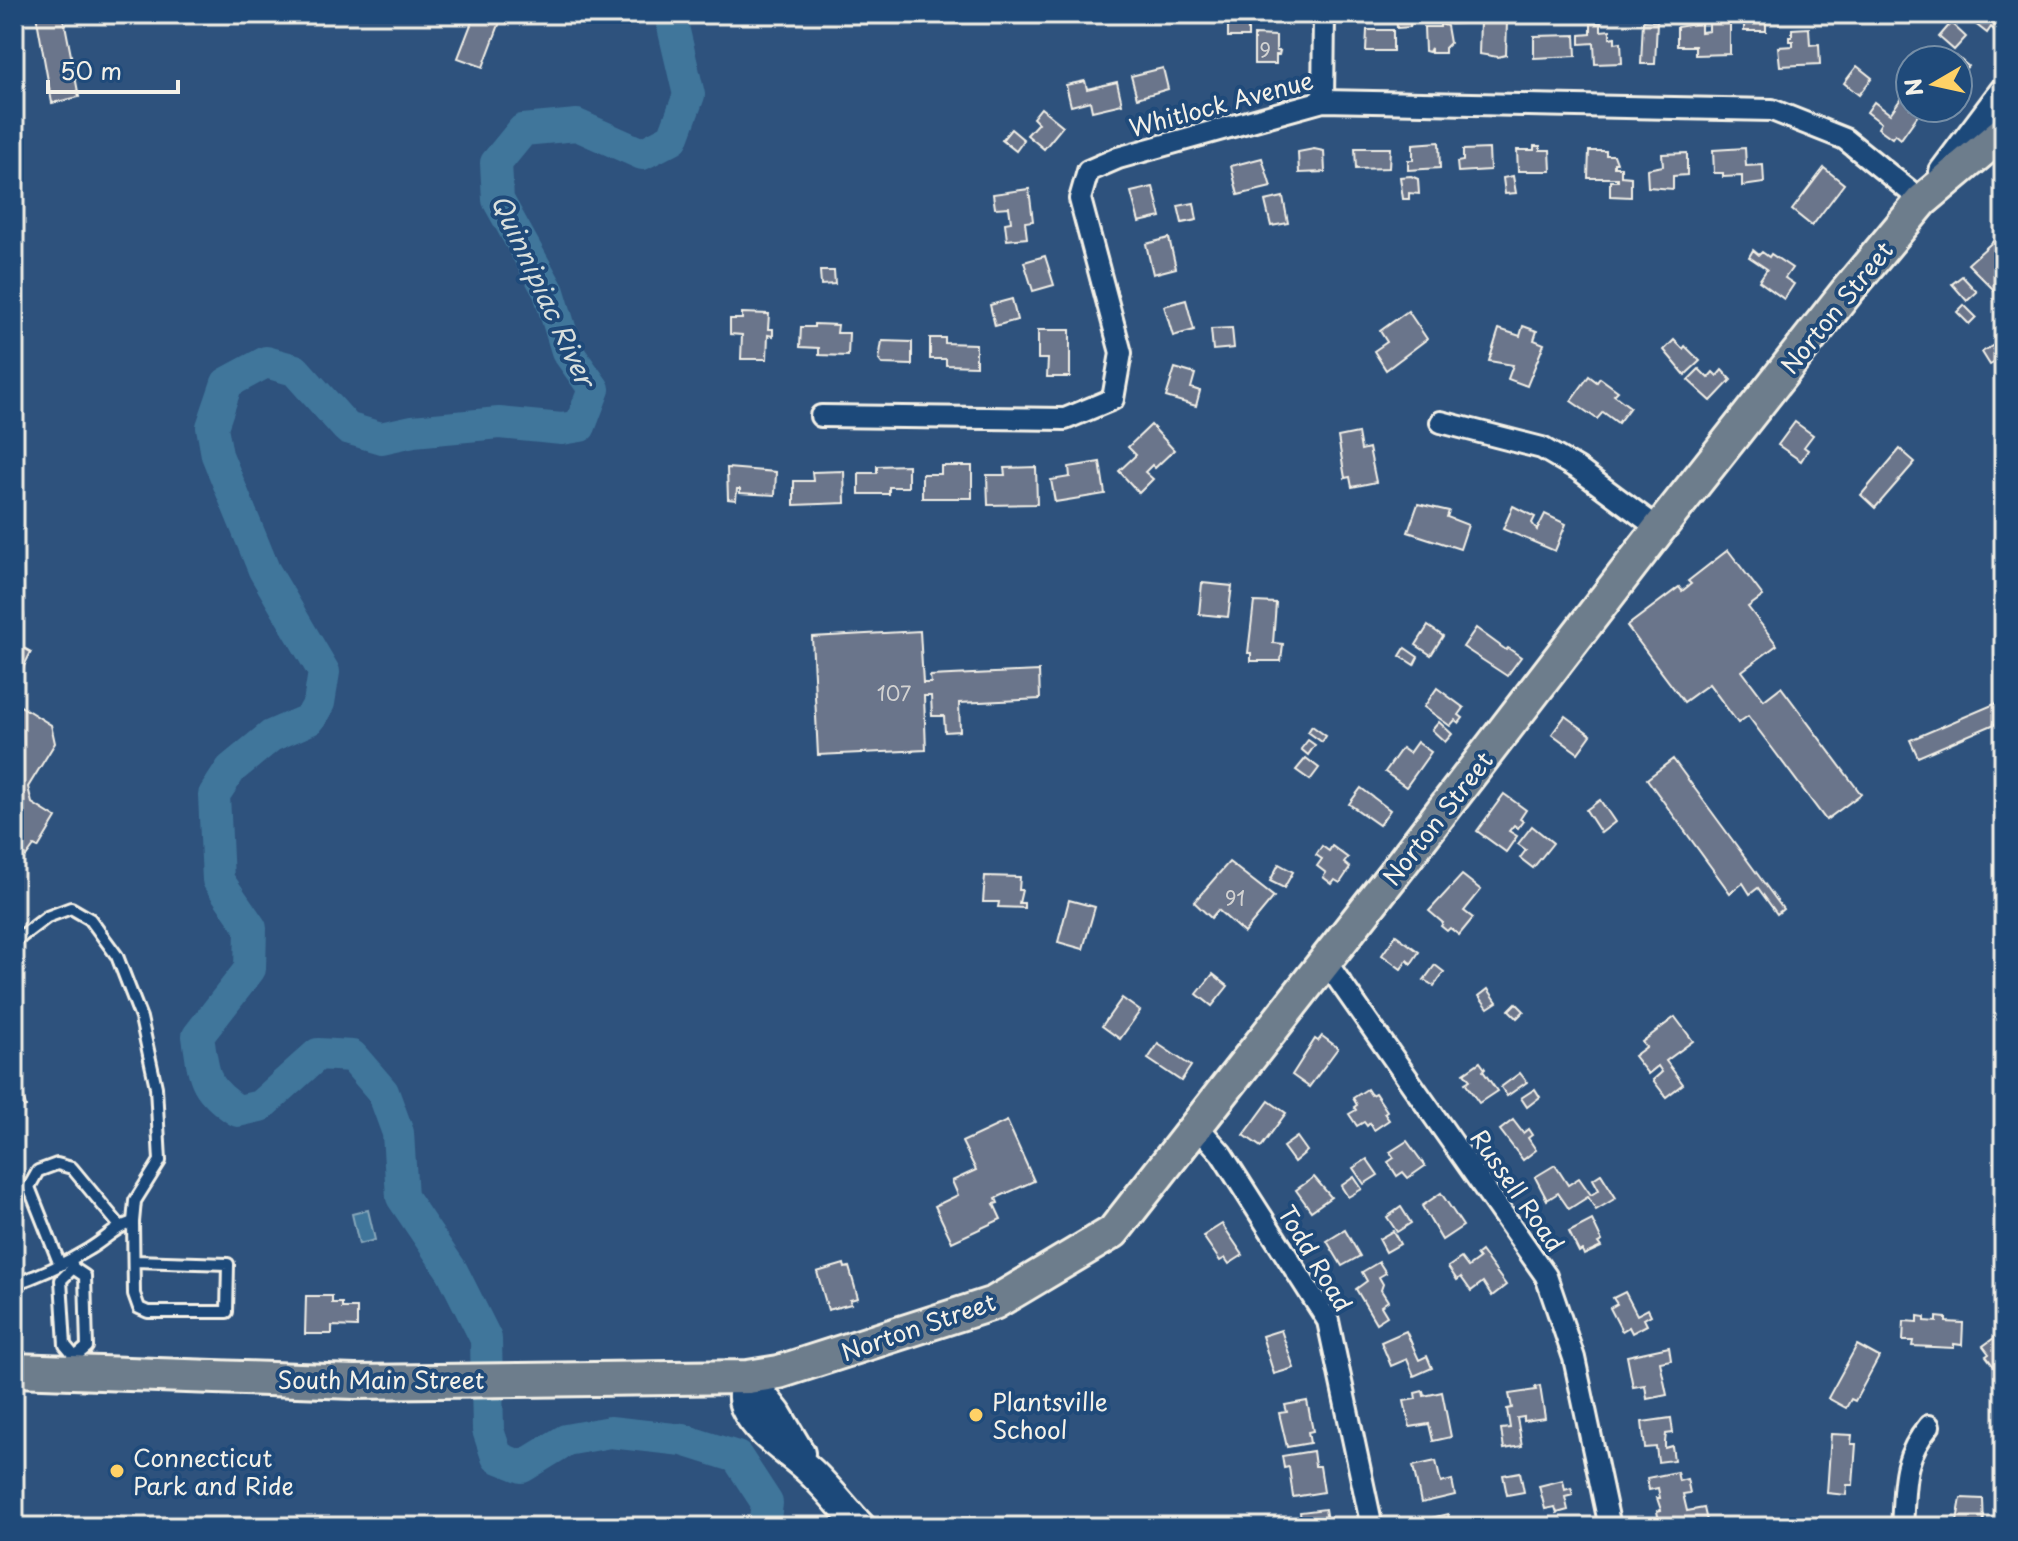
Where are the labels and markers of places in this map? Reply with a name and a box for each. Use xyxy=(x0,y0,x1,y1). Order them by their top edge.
place label: Plantsville School xyxy=(992,1383,1108,1447)
marker: Plantsville School xyxy=(967,1406,985,1424)
place label: Connecticut Park and Ride xyxy=(133,1439,294,1503)
marker: Connecticut Park and Ride xyxy=(108,1462,126,1480)

